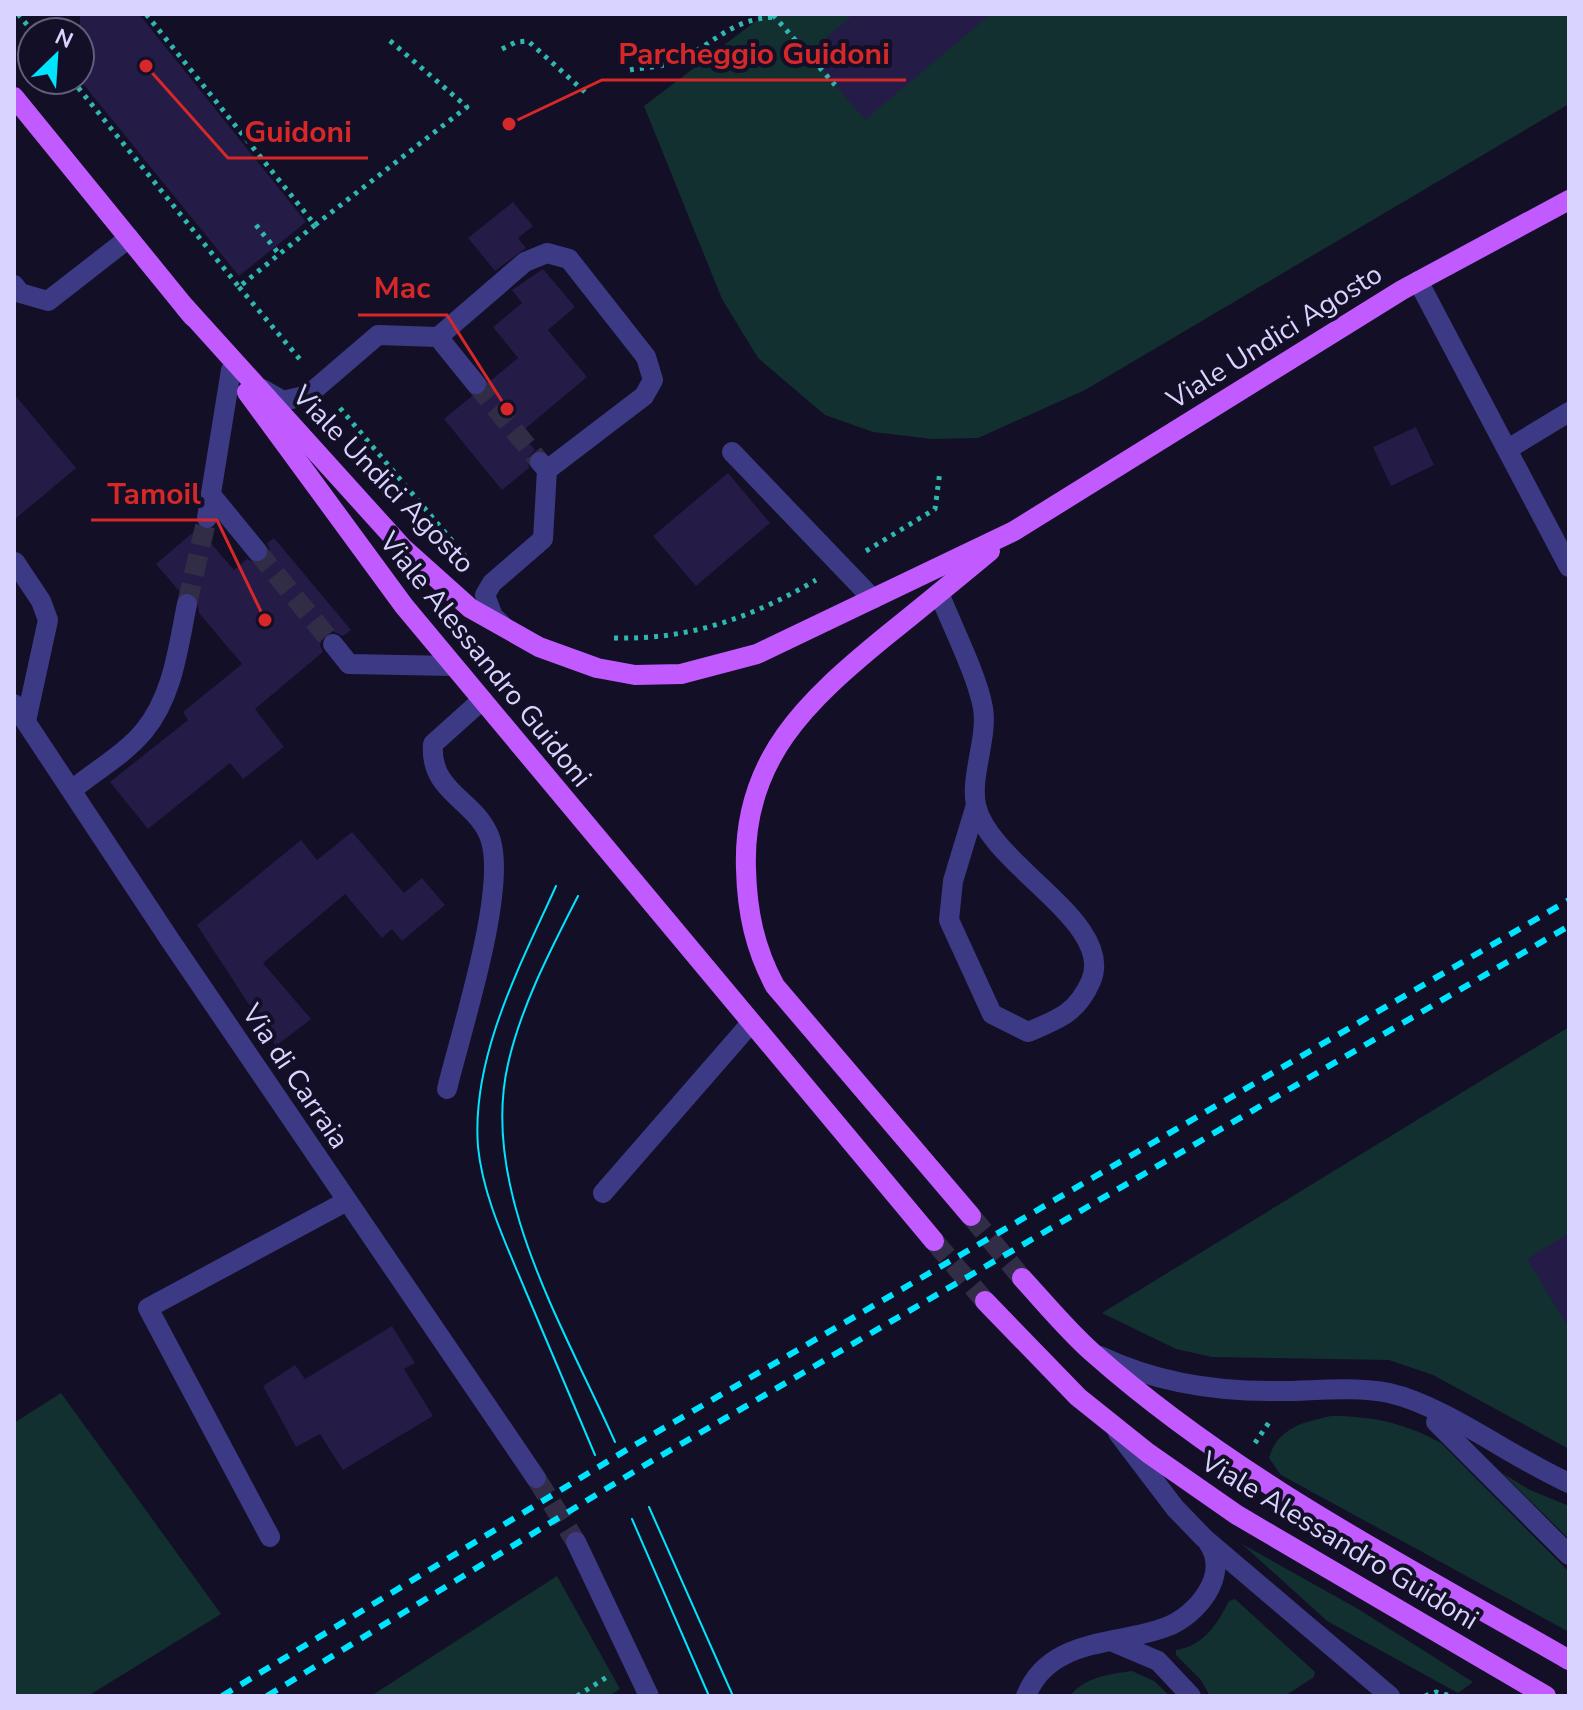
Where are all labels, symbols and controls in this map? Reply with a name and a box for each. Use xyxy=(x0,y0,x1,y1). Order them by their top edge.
north arrow xyxy=(16,16,96,96)
text: N xyxy=(50,22,78,56)
callout: Parcheggio Guidoni xyxy=(602,26,906,80)
text: Parcheggio Guidoni xyxy=(618,34,890,75)
callout: Guidoni xyxy=(228,104,368,158)
text: Guidoni xyxy=(244,112,352,153)
street label: Viale Undici Agosto xyxy=(1159,255,1390,419)
callout: Mac xyxy=(358,261,447,315)
text: Mac xyxy=(374,268,430,309)
street label: Viale Undici Agosto xyxy=(283,377,483,582)
callout: Tamoil xyxy=(91,466,217,520)
text: Tamoil xyxy=(107,474,201,515)
street label: Viale Alessandro Guidoni xyxy=(370,523,600,795)
street label: Via di Carraia xyxy=(232,996,358,1156)
street label: Viale Alessandro Guidoni xyxy=(1193,1442,1485,1639)

